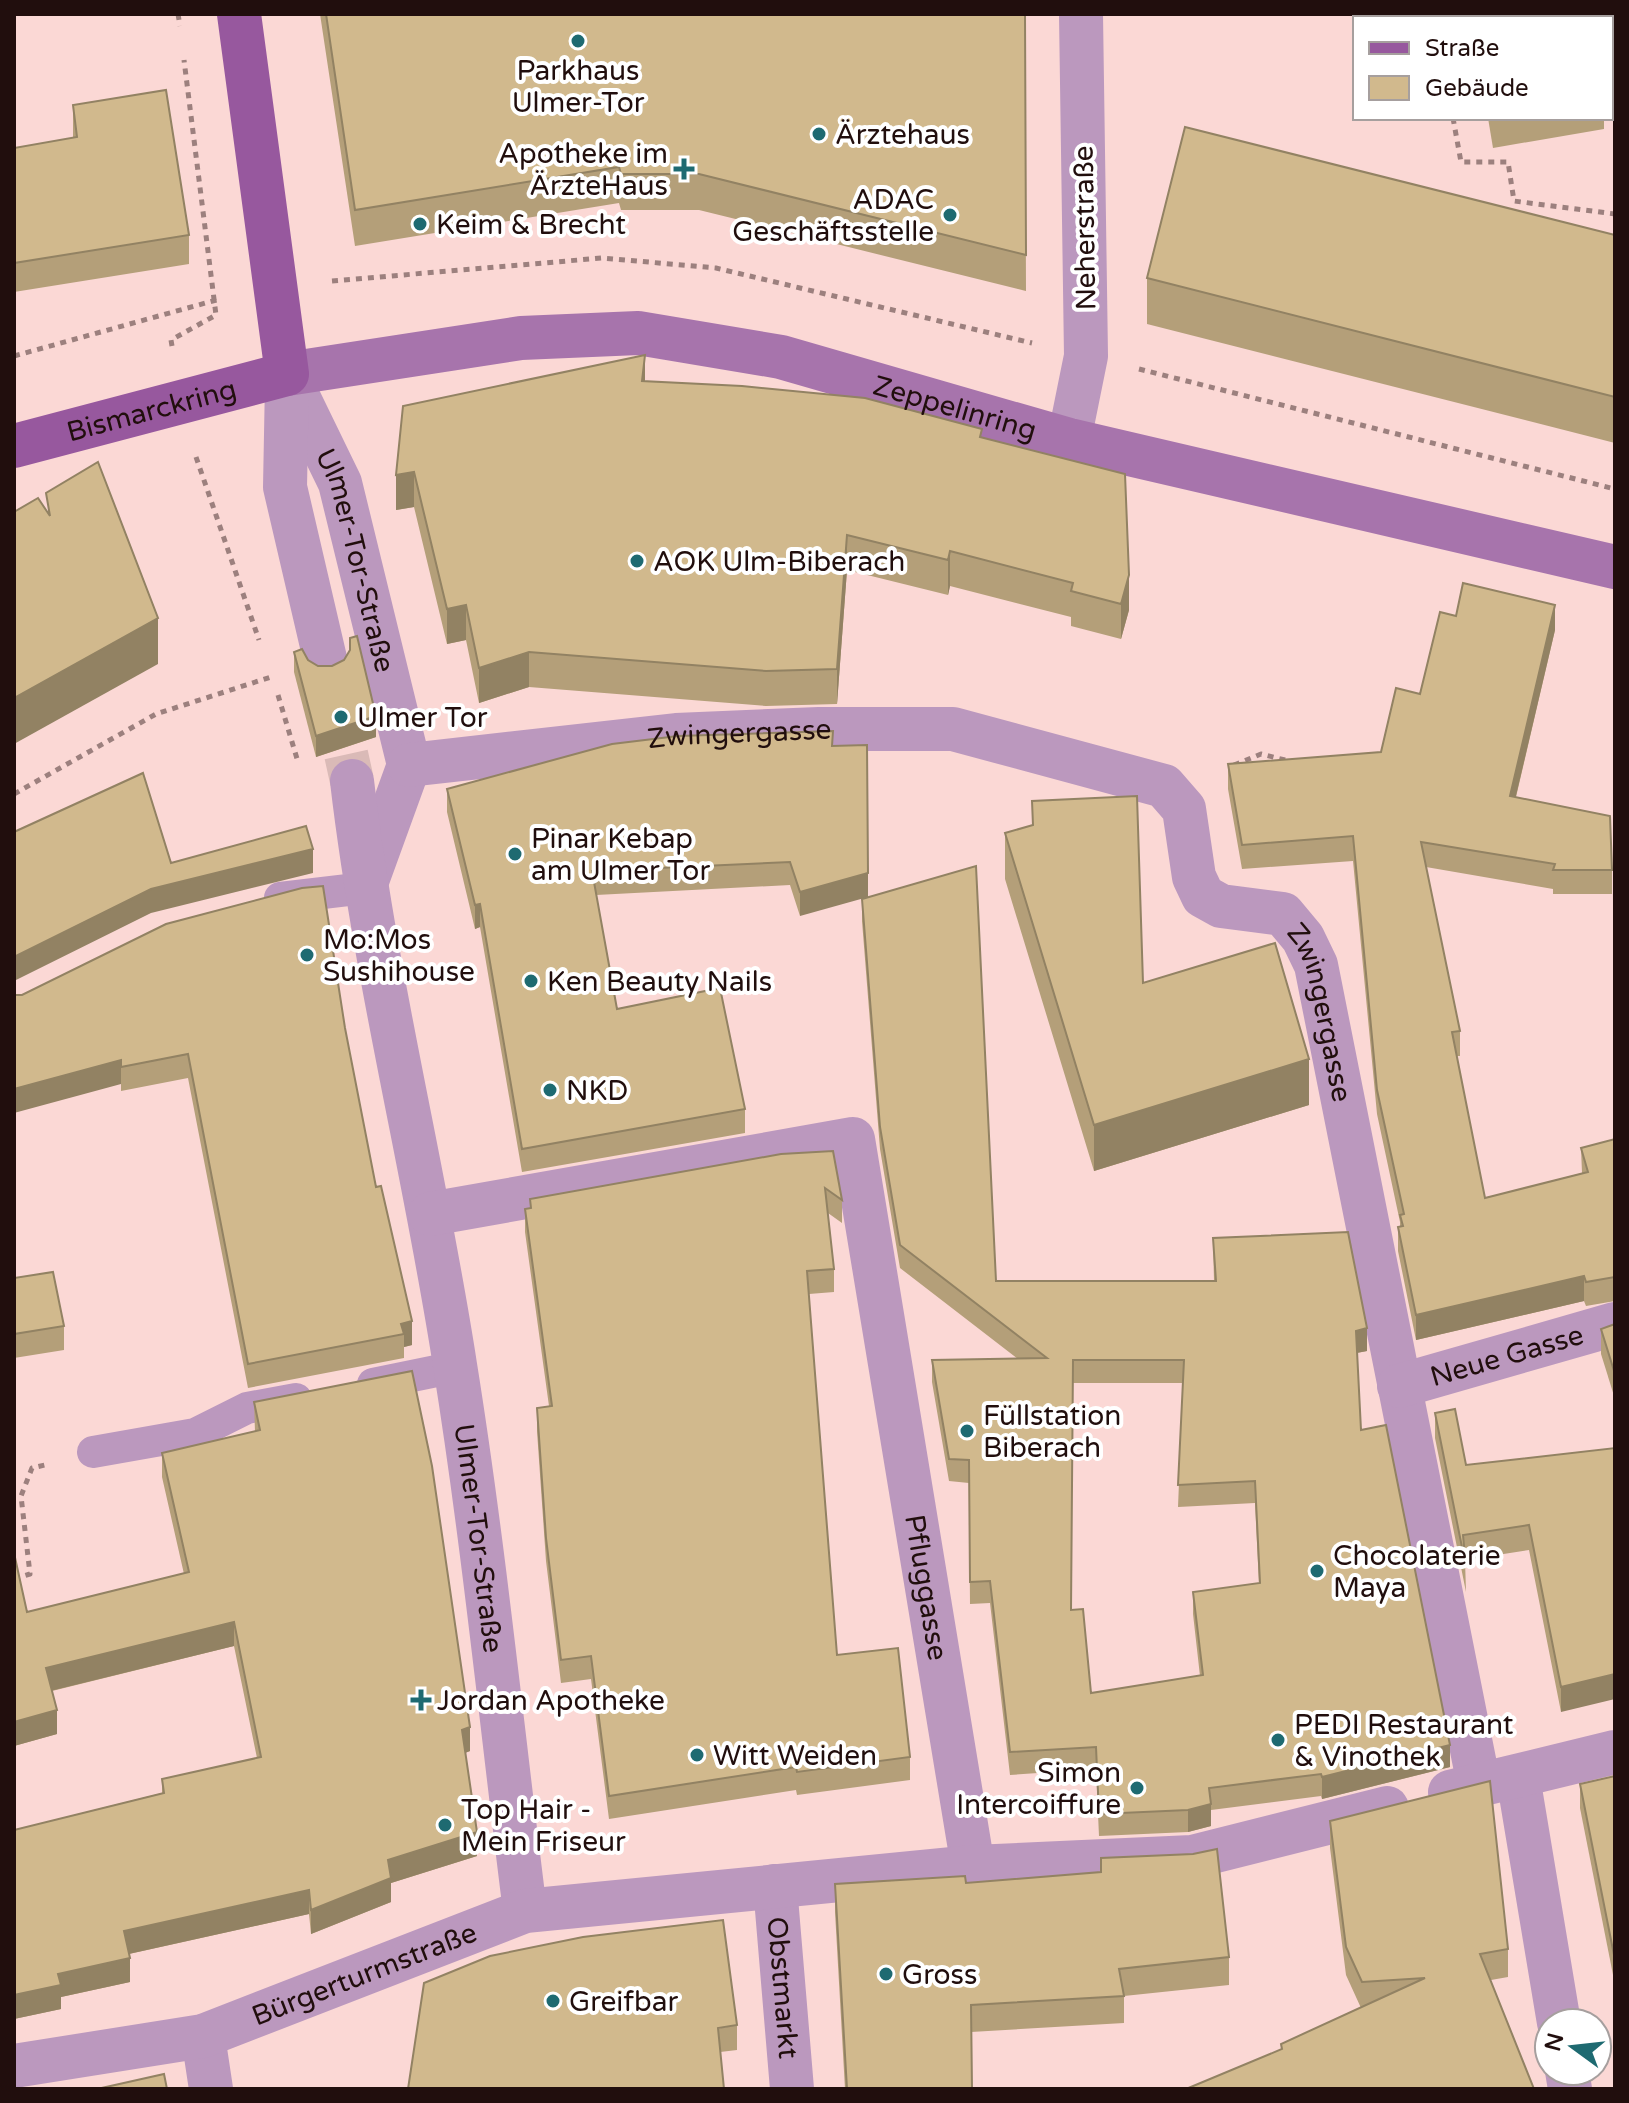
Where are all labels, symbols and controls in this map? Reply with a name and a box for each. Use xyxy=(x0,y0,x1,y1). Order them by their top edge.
legend xyxy=(1353,16,1613,120)
marker: Parkhaus Ulmer-Tor xyxy=(569,32,587,50)
text: Straße xyxy=(1425,34,1499,63)
place label: Parkhaus Ulmer-Tor xyxy=(512,54,645,120)
text: Gebäude xyxy=(1425,74,1529,103)
place label: Ärztehaus xyxy=(835,118,970,152)
marker: Ärztehaus xyxy=(810,125,828,143)
place label: Apotheke im ÄrzteHaus xyxy=(498,137,668,203)
street label: Neherstraße xyxy=(1067,145,1103,311)
marker: Apotheke im ÄrzteHaus xyxy=(675,160,693,178)
place label: ADAC Geschäftsstelle xyxy=(732,183,934,249)
marker: ADAC Geschäftsstelle xyxy=(941,206,959,224)
place label: Keim & Brecht xyxy=(436,208,626,242)
marker: Keim & Brecht xyxy=(411,215,429,233)
street label: Zeppelinring xyxy=(869,368,1040,448)
street label: Bismarckring xyxy=(63,372,240,449)
street label: Ulmer-Tor-Straße xyxy=(308,443,402,676)
place label: AOK Ulm-Biberach xyxy=(653,545,905,579)
marker: AOK Ulm-Biberach xyxy=(628,552,646,570)
place label: Ulmer Tor xyxy=(357,701,488,735)
marker: Ulmer Tor xyxy=(332,708,350,726)
street label: Zwingergasse xyxy=(646,713,831,756)
place label: Pinar Kebap am Ulmer Tor xyxy=(531,822,710,888)
marker: Pinar Kebap am Ulmer Tor xyxy=(506,845,524,863)
street label: Zwingergasse xyxy=(1280,916,1359,1105)
place label: Mo:Mos Sushihouse xyxy=(323,923,475,989)
marker: Mo:Mos Sushihouse xyxy=(298,946,316,964)
place label: Ken Beauty Nails xyxy=(547,965,772,999)
marker: Ken Beauty Nails xyxy=(522,972,540,990)
place label: NKD xyxy=(566,1074,628,1108)
marker: NKD xyxy=(541,1081,559,1099)
street label: Neue Gasse xyxy=(1426,1318,1587,1394)
place label: Füllstation Biberach xyxy=(983,1399,1121,1465)
street label: Ulmer-Tor-Straße xyxy=(446,1422,510,1655)
marker: Füllstation Biberach xyxy=(958,1422,976,1440)
street label: Pfluggasse xyxy=(897,1512,955,1663)
place label: Chocolaterie Maya xyxy=(1333,1539,1501,1605)
marker: Chocolaterie Maya xyxy=(1308,1562,1326,1580)
place label: Jordan Apotheke xyxy=(437,1684,665,1718)
marker: Jordan Apotheke xyxy=(412,1691,430,1709)
place label: PEDI Restaurant & Vinothek xyxy=(1294,1708,1514,1774)
marker: PEDI Restaurant & Vinothek xyxy=(1269,1731,1287,1749)
place label: Witt Weiden xyxy=(713,1739,877,1773)
marker: Witt Weiden xyxy=(688,1746,706,1764)
place label: Simon Intercoiffure xyxy=(956,1756,1121,1822)
marker: Simon Intercoiffure xyxy=(1128,1779,1146,1797)
place label: Top Hair - Mein Friseur xyxy=(461,1793,626,1859)
marker: Top Hair - Mein Friseur xyxy=(436,1816,454,1834)
street label: Bürgerturmstraße xyxy=(247,1915,482,2033)
street label: Obstmarkt xyxy=(760,1915,805,2060)
place label: Gross xyxy=(902,1958,977,1992)
marker: Gross xyxy=(877,1965,895,1983)
place label: Greifbar xyxy=(569,1985,678,2019)
marker: Greifbar xyxy=(544,1992,562,2010)
north arrow xyxy=(1533,2007,1613,2087)
text: N xyxy=(1540,2030,1569,2054)

